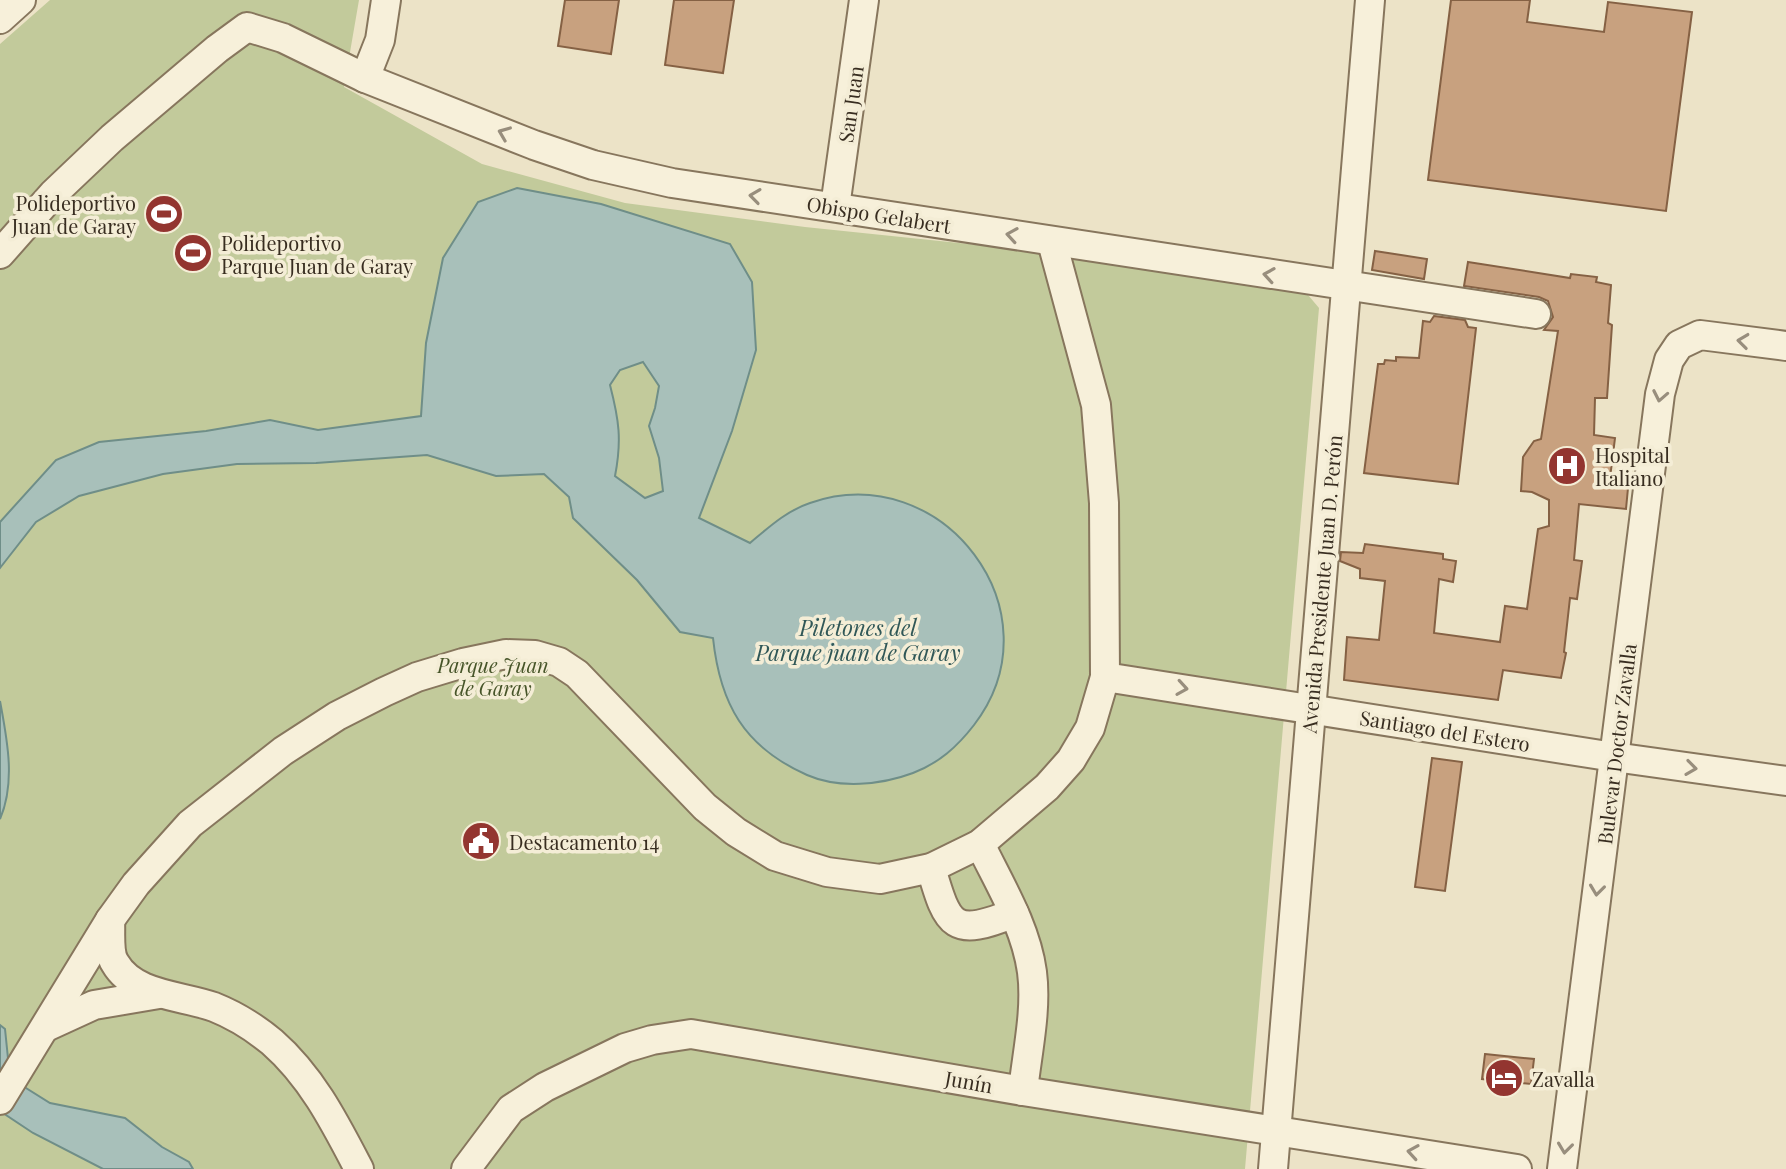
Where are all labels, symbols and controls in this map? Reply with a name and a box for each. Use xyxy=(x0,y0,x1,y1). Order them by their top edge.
street label: San Juan xyxy=(831,64,869,144)
one-way arrow xyxy=(498,126,512,143)
one-way arrow xyxy=(748,188,762,205)
place label: Polideportivo Juan de Garay xyxy=(11,189,136,239)
street label: Obispo Gelabert xyxy=(805,189,954,239)
sports icon: Polideportivo Juan de Garay xyxy=(143,193,185,235)
one-way arrow xyxy=(1005,227,1019,244)
place label: Polideportivo Parque Juan de Garay xyxy=(221,229,413,279)
sports icon: Polideportivo Parque Juan de Garay xyxy=(172,232,214,274)
one-way arrow xyxy=(1262,267,1276,284)
one-way arrow xyxy=(1736,332,1749,349)
one-way arrow xyxy=(1653,389,1670,402)
street label: Avenida Presidente Juan D. Perón xyxy=(1294,434,1347,735)
place label: Hospital Italiano xyxy=(1595,441,1670,491)
hospital icon: Hospital Italiano xyxy=(1546,445,1588,487)
water label: Piletones del Parque juan de Garay xyxy=(754,612,961,667)
street label: Bulevar Doctor Zavalla xyxy=(1590,642,1642,846)
park label: Parque Juan de Garay xyxy=(436,651,549,701)
one-way arrow xyxy=(1175,679,1189,696)
street label: Santiago del Estero xyxy=(1358,703,1532,757)
one-way arrow xyxy=(1685,759,1698,776)
public building icon: Destacamento 14 xyxy=(460,820,502,862)
place label: Destacamento 14 xyxy=(509,828,659,855)
one-way arrow xyxy=(1589,884,1606,897)
hotel icon: Zavalla xyxy=(1483,1057,1525,1099)
street label: Junín xyxy=(942,1063,995,1098)
place label: Zavalla xyxy=(1532,1065,1595,1092)
one-way arrow xyxy=(1557,1141,1574,1155)
one-way arrow xyxy=(1406,1144,1419,1161)

